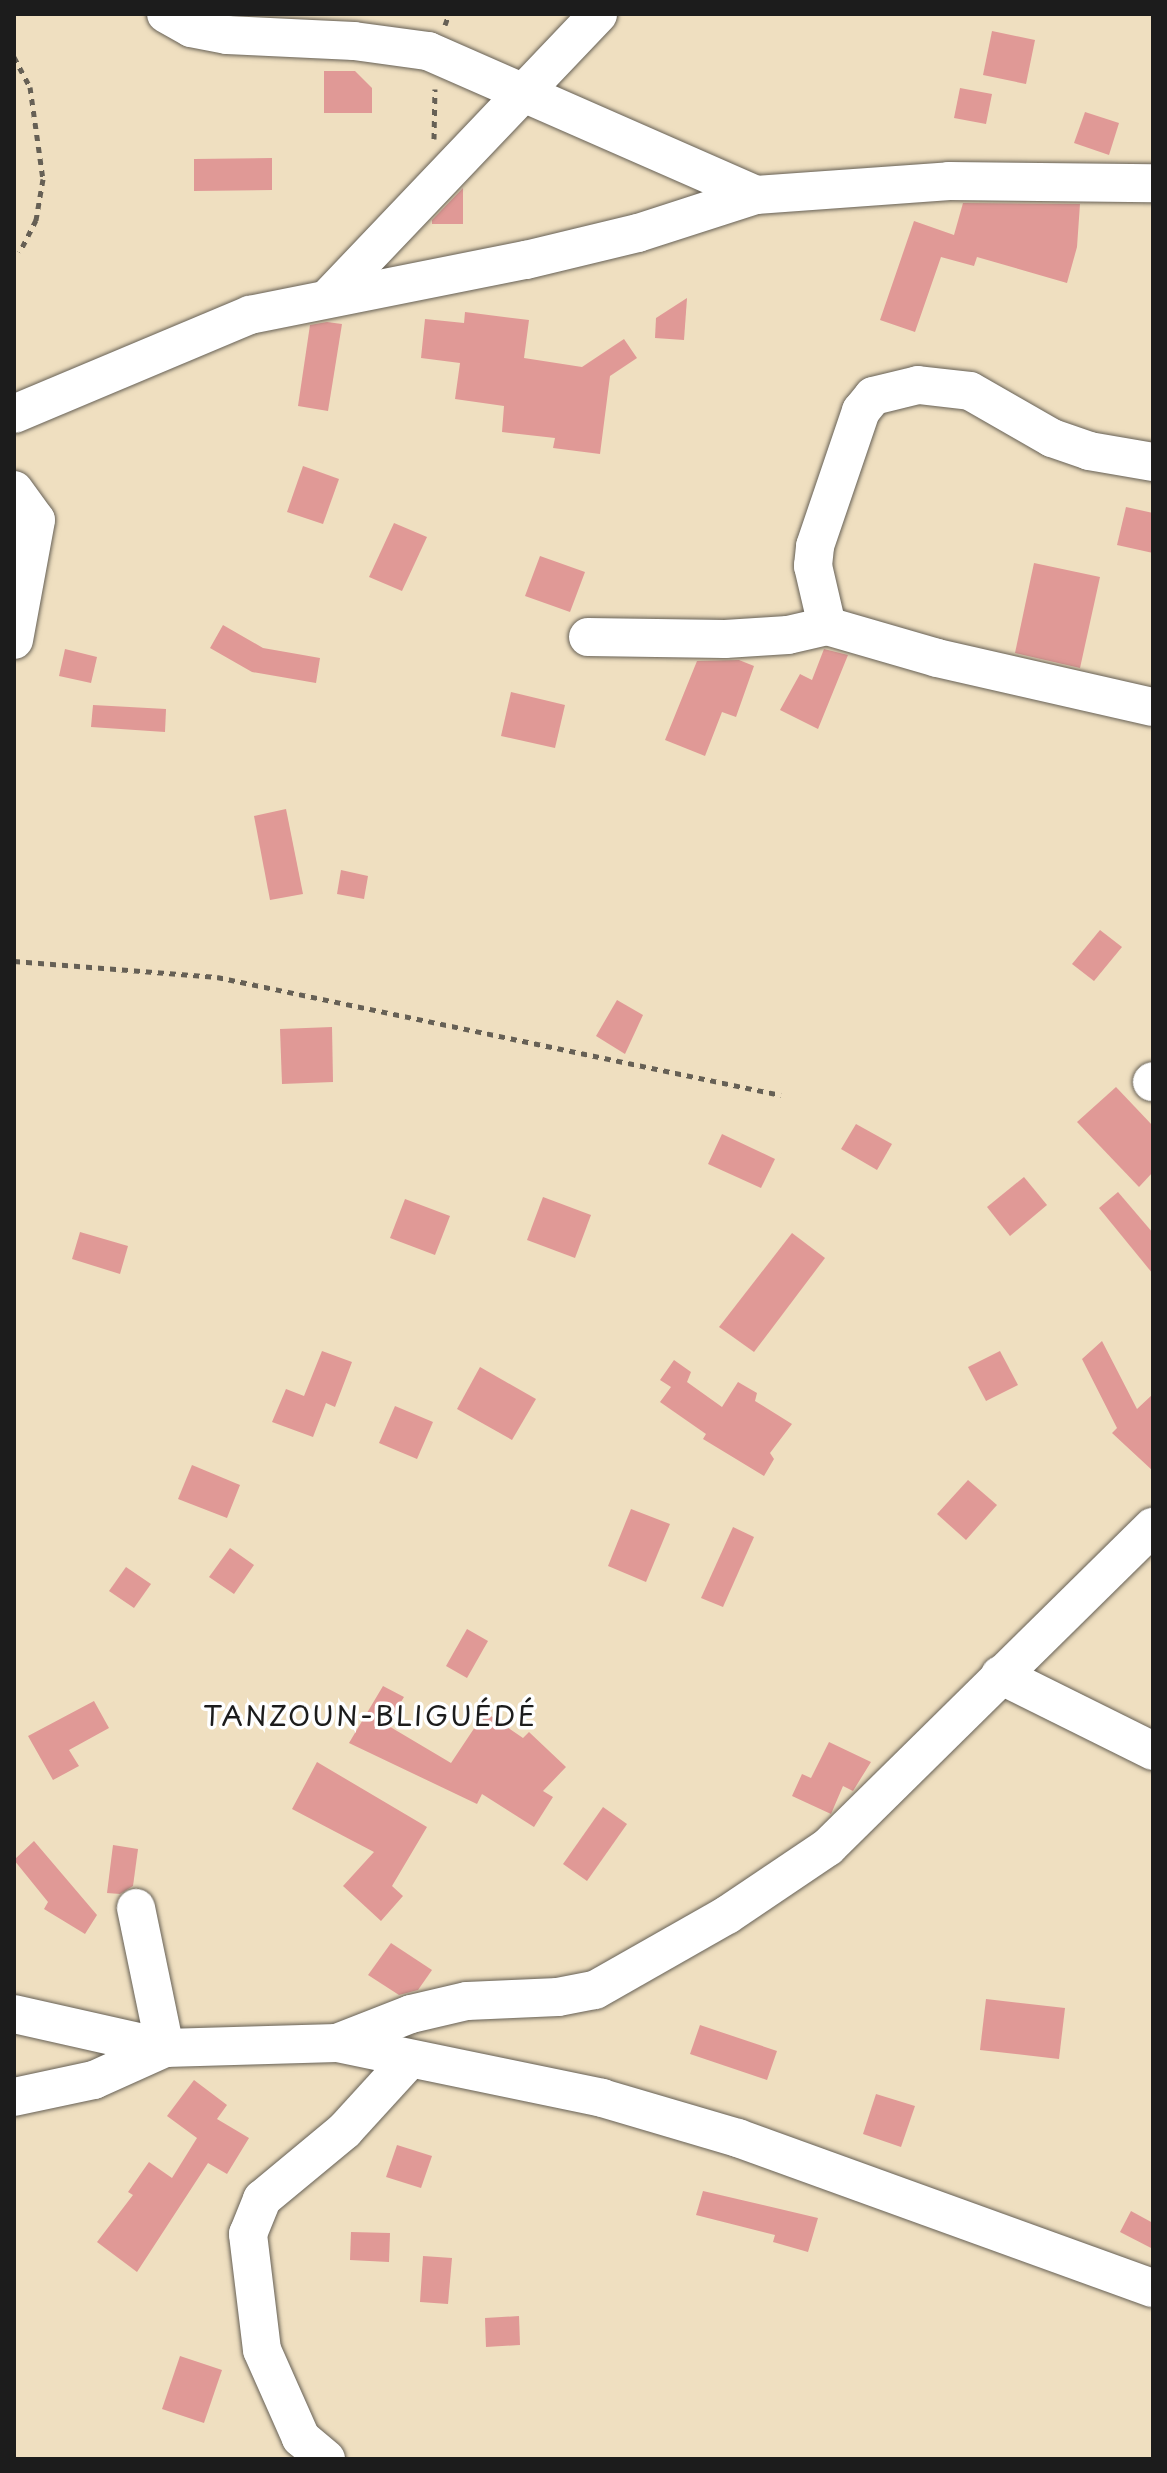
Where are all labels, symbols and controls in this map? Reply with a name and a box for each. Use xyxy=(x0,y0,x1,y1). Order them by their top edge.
district label: TANZOUN-BLIGUÉDÉ xyxy=(202,1698,538,1732)

